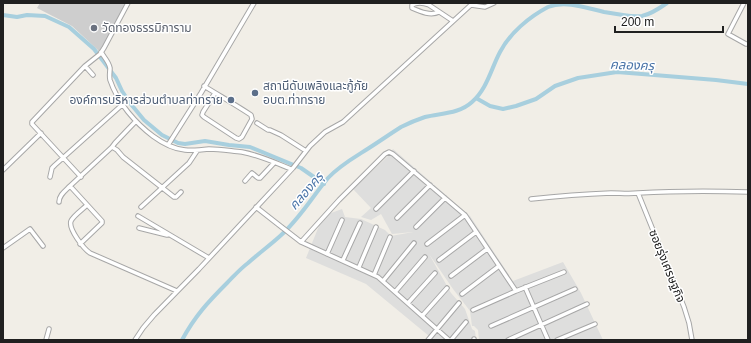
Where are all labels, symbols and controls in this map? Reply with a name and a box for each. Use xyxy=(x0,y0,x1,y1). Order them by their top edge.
scale bar xyxy=(615,8,723,34)
text: 200 m xyxy=(621,15,654,29)
place label: วัดทองธรรมิการาม xyxy=(102,21,192,35)
marker: วัดทองธรรมิการาม xyxy=(89,23,99,33)
water label: คลองครุ xyxy=(610,57,656,74)
place label: สถานีดับเพลิงและกู้ภัย อบต.ท่าทราย xyxy=(263,79,368,107)
marker: สถานีดับเพลิงและกู้ภัย อบต.ท่าทราย xyxy=(250,88,260,98)
place label: องค์การบริหารส่วนตำบลท่าทราย xyxy=(69,93,223,107)
marker: องค์การบริหารส่วนตำบลท่าทราย xyxy=(226,95,236,105)
water label: คลองครุ xyxy=(286,168,328,213)
street label: ซอยรุ่งเศรษฐกิจ xyxy=(646,227,688,305)

